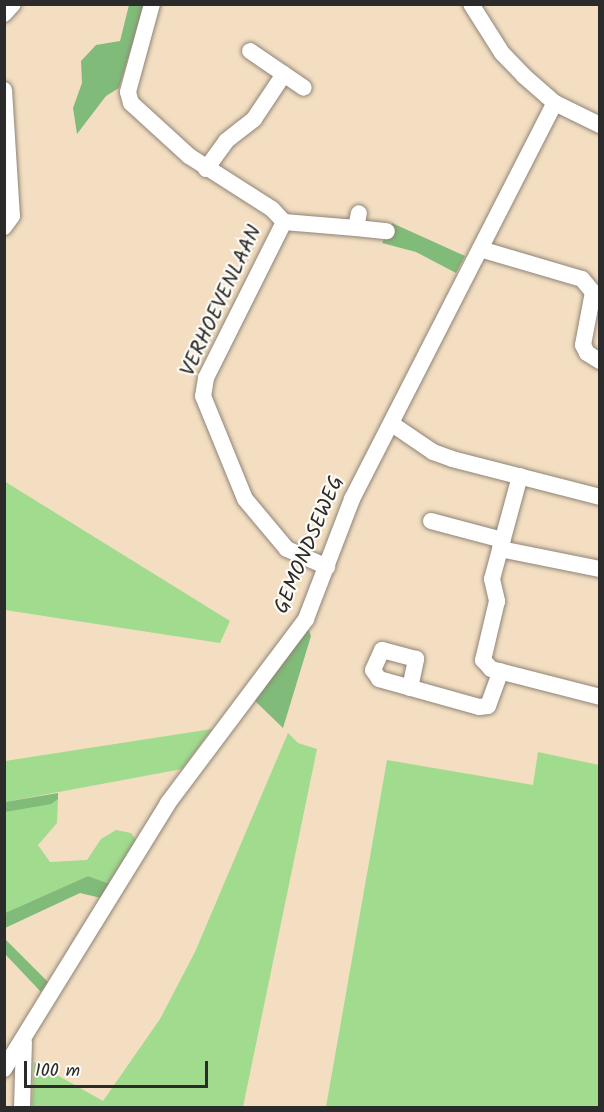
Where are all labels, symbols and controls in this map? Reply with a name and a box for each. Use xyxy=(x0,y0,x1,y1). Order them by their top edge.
street label: VERHOEVENLAAN xyxy=(176,221,268,381)
street label: GEMONDSEWEG xyxy=(270,472,350,618)
scale bar xyxy=(27,1049,212,1087)
text: 100 m xyxy=(35,1057,80,1086)

